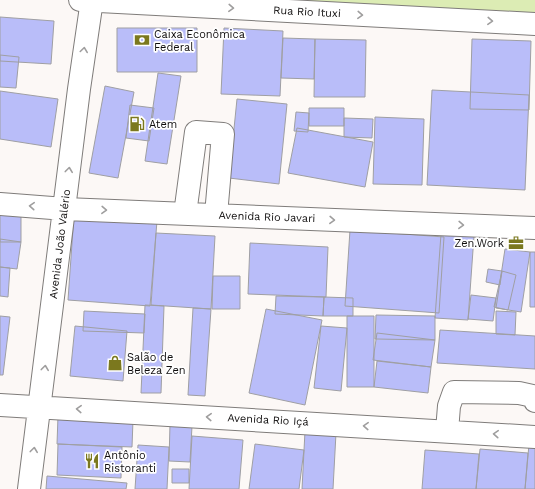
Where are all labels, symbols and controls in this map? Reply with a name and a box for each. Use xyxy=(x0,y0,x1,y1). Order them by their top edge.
one-way arrow xyxy=(228,4,234,12)
street label: Rua Rio Ituxi xyxy=(273,4,341,20)
one-way arrow xyxy=(357,10,363,19)
one-way arrow xyxy=(487,17,493,26)
place label: Caixa Econômica Federal xyxy=(154,28,245,54)
bank icon: Caixa Econômica Federal xyxy=(133,31,151,49)
one-way arrow xyxy=(79,47,88,53)
fuel station icon: Atem xyxy=(128,115,146,133)
place label: Atem xyxy=(149,118,177,131)
one-way arrow xyxy=(65,167,74,173)
street label: Avenida João Valério xyxy=(47,188,73,300)
one-way arrow xyxy=(29,202,35,211)
one-way arrow xyxy=(101,206,107,215)
street label: Avenida Rio Javari xyxy=(218,209,316,225)
one-way arrow xyxy=(329,216,335,224)
one-way arrow xyxy=(458,221,464,230)
office icon: Zen.Work xyxy=(507,234,525,252)
place label: Zen.Work xyxy=(455,237,504,250)
place label: Salão de Beleza Zen xyxy=(127,351,186,377)
shop icon: Salão de Beleza Zen xyxy=(106,354,124,372)
one-way arrow xyxy=(40,365,49,371)
one-way arrow xyxy=(76,405,82,414)
street label: Avenida Rio Içá xyxy=(227,411,309,429)
one-way arrow xyxy=(206,412,212,421)
one-way arrow xyxy=(363,422,369,431)
one-way arrow xyxy=(493,430,499,439)
one-way arrow xyxy=(29,447,38,453)
place label: Antônio Ristoranti xyxy=(104,449,156,475)
restaurant icon: Antônio Ristoranti xyxy=(83,452,101,470)

